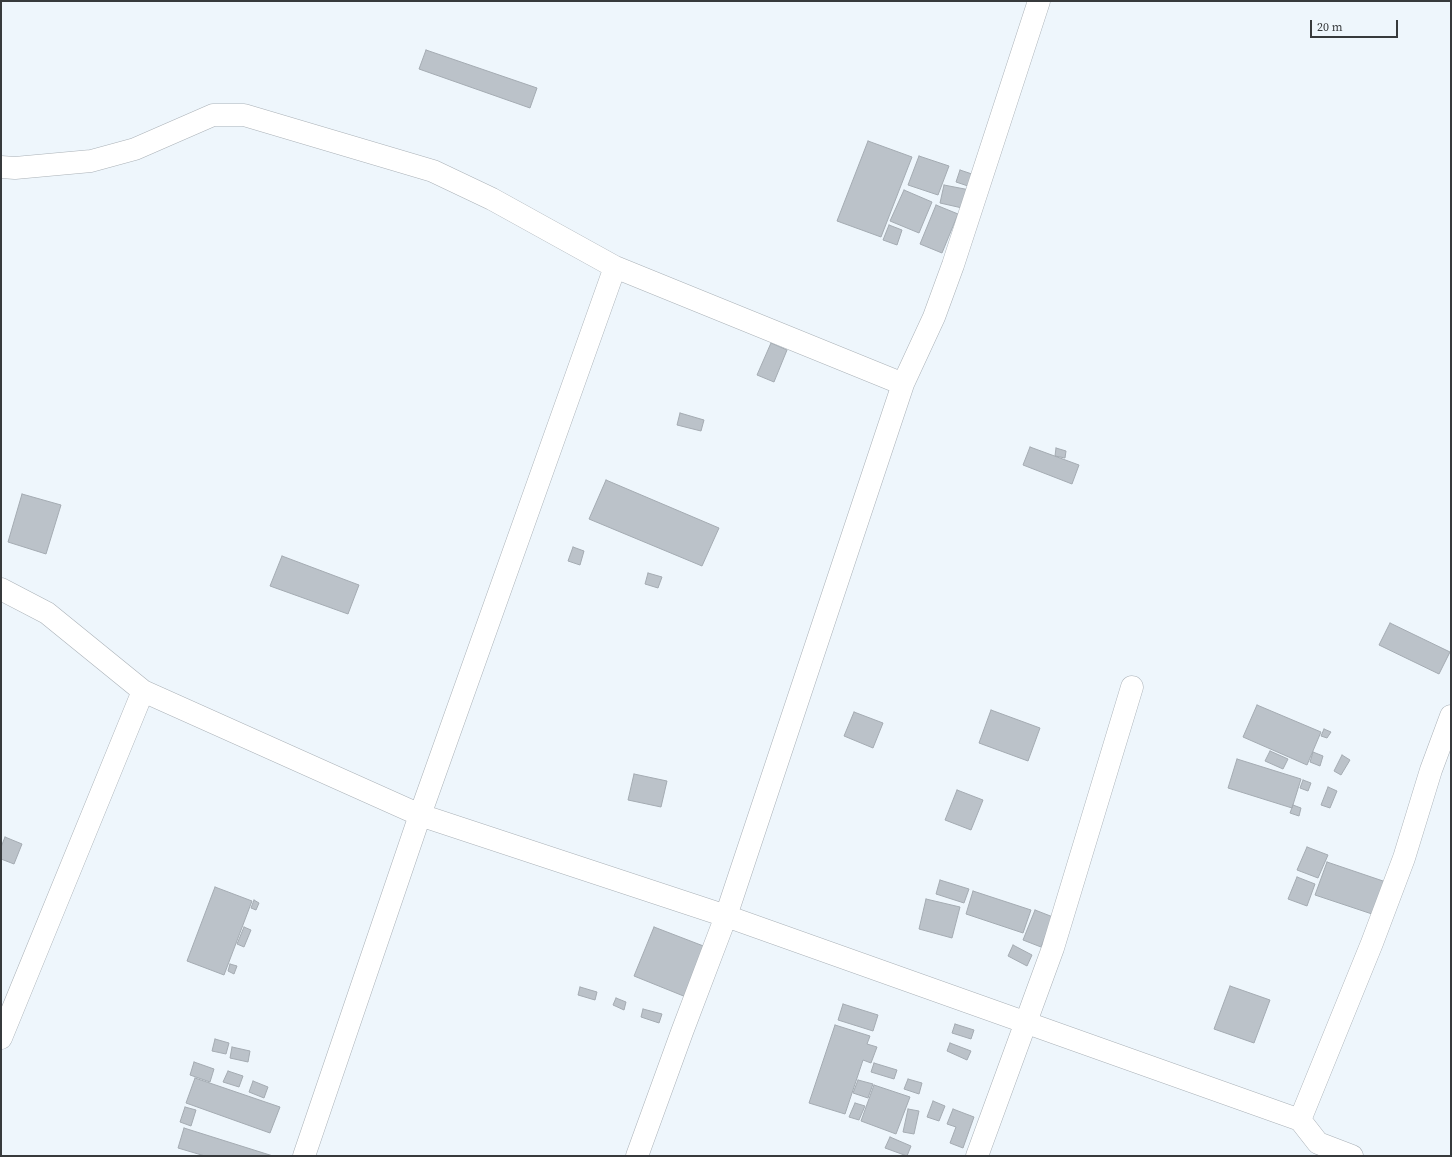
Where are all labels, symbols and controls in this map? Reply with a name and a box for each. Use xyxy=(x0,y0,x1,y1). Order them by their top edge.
scale bar xyxy=(1312,12,1400,38)
text: 20 m xyxy=(1317,19,1343,35)

